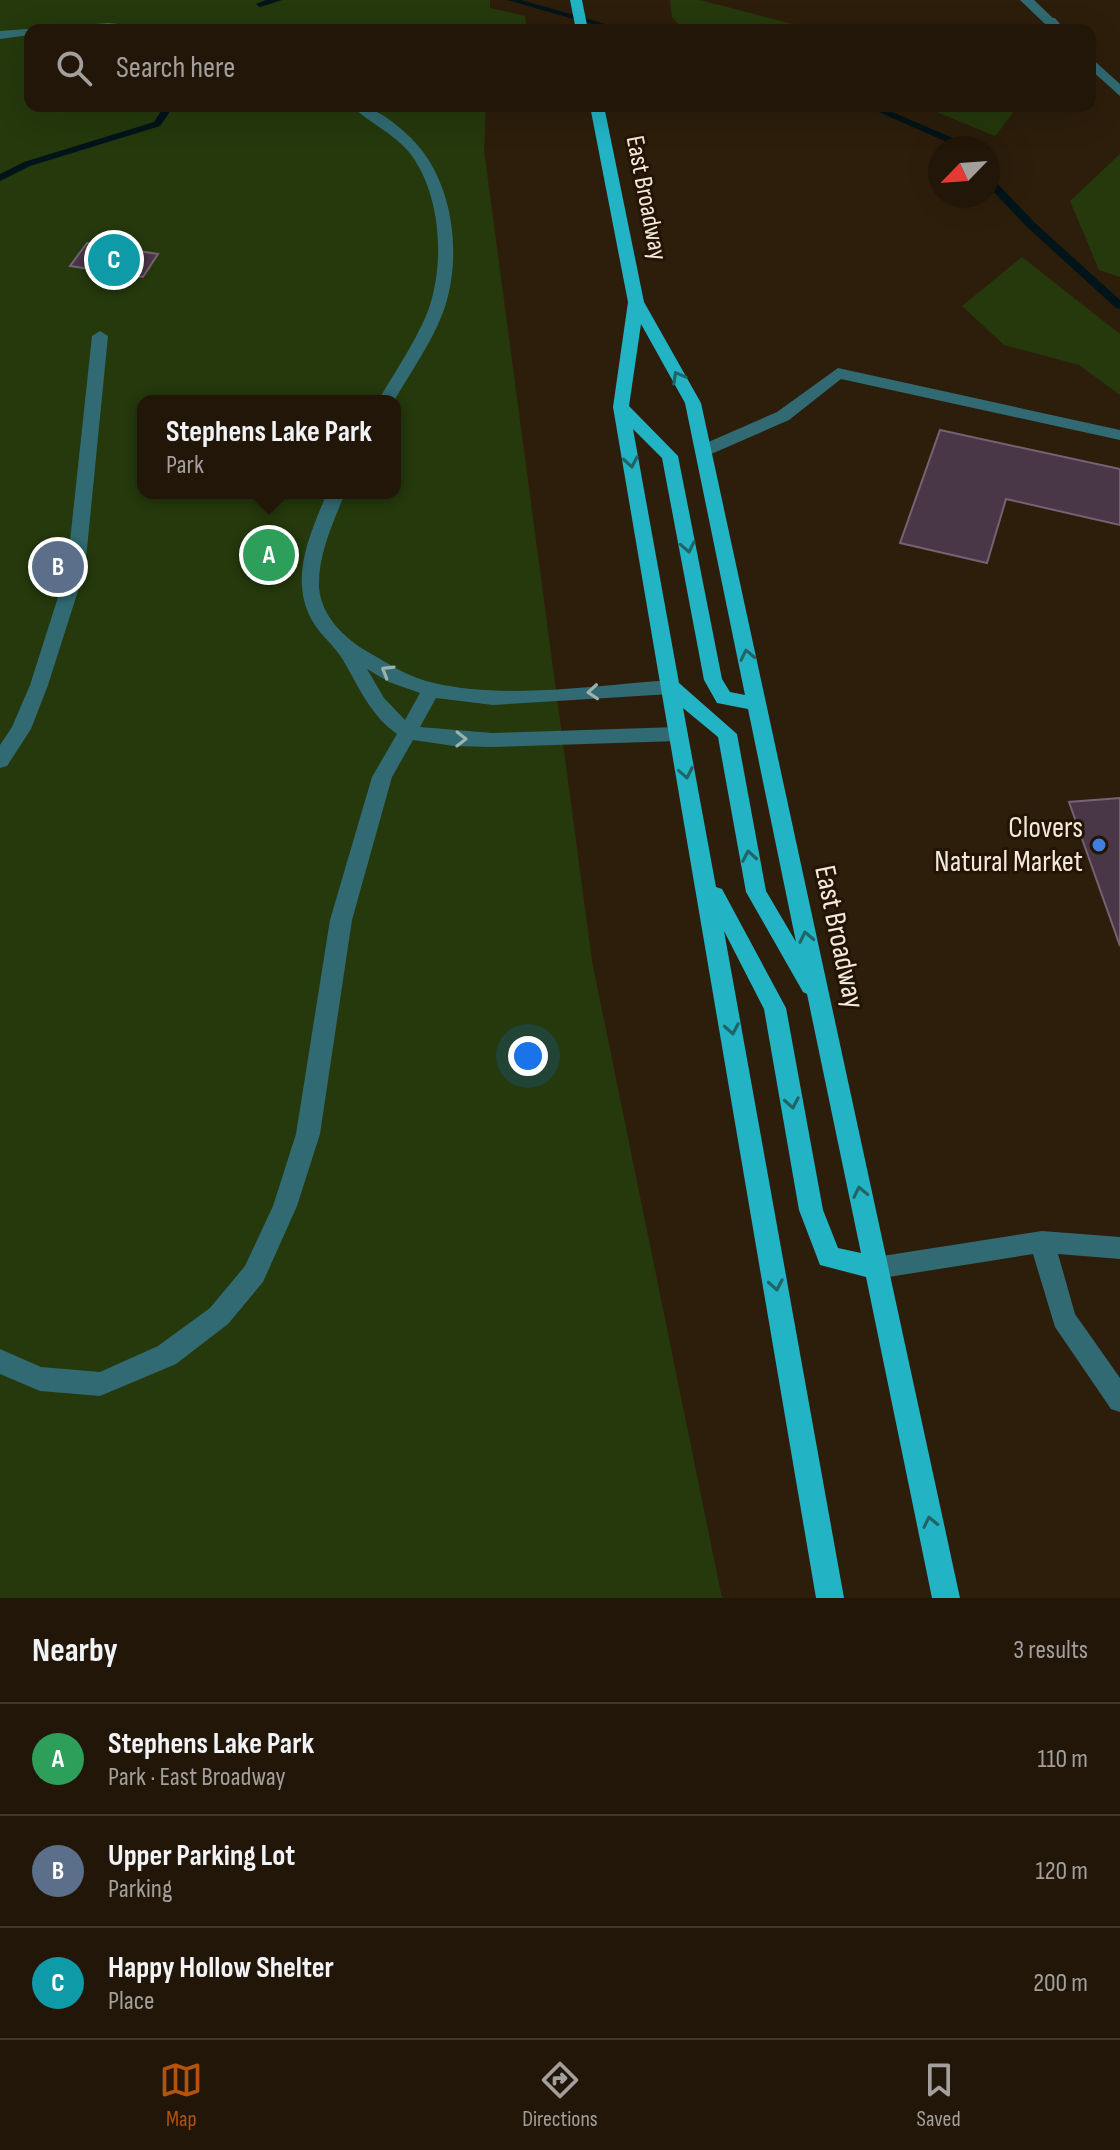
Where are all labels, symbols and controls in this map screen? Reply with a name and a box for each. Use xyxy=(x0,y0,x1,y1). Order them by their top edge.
search box xyxy=(24,24,1096,112)
icon: search xyxy=(52,46,96,90)
text: Search here xyxy=(116,50,235,86)
street label: East Broadway xyxy=(619,133,673,263)
north arrow xyxy=(928,136,1000,208)
pin: C xyxy=(88,230,140,290)
one-way arrow xyxy=(673,371,688,385)
popup xyxy=(137,395,401,499)
text: Stephens Lake Park xyxy=(166,414,372,450)
text: Park xyxy=(166,450,204,481)
one-way arrow xyxy=(622,455,639,469)
pin: A xyxy=(243,525,295,585)
pin: B xyxy=(32,537,84,597)
one-way arrow xyxy=(678,540,695,554)
one-way arrow xyxy=(739,649,756,662)
one-way arrow xyxy=(381,665,396,681)
one-way arrow xyxy=(586,683,599,700)
one-way arrow xyxy=(455,730,468,748)
one-way arrow xyxy=(676,767,693,780)
place label: Clovers Natural Market xyxy=(934,810,1083,880)
marker: Clovers Natural Market xyxy=(1090,836,1108,854)
one-way arrow xyxy=(741,849,758,863)
street label: East Broadway xyxy=(806,862,872,1012)
one-way arrow xyxy=(798,931,815,944)
one-way arrow xyxy=(723,1022,740,1036)
your location xyxy=(508,1036,548,1076)
one-way arrow xyxy=(783,1097,800,1110)
one-way arrow xyxy=(852,1185,869,1199)
one-way arrow xyxy=(767,1279,784,1292)
one-way arrow xyxy=(922,1515,939,1529)
text: Nearby xyxy=(32,1630,118,1671)
text: 3 results xyxy=(1013,1635,1088,1666)
text: Stephens Lake Park xyxy=(108,1726,314,1762)
text: A xyxy=(52,1744,64,1775)
text: 110 m xyxy=(1037,1744,1088,1775)
text: Park · East Broadway xyxy=(108,1762,286,1793)
text: Upper Parking Lot xyxy=(108,1838,295,1874)
text: B xyxy=(52,1856,64,1887)
text: 120 m xyxy=(1035,1856,1088,1887)
text: Parking xyxy=(108,1874,172,1905)
text: Happy Hollow Shelter xyxy=(108,1950,334,1986)
text: C xyxy=(51,1968,65,1999)
text: 200 m xyxy=(1033,1968,1088,1999)
text: Place xyxy=(108,1986,155,2017)
tab: Map xyxy=(159,2058,203,2133)
tab: Directions xyxy=(522,2058,598,2133)
tab: Saved xyxy=(917,2058,961,2133)

